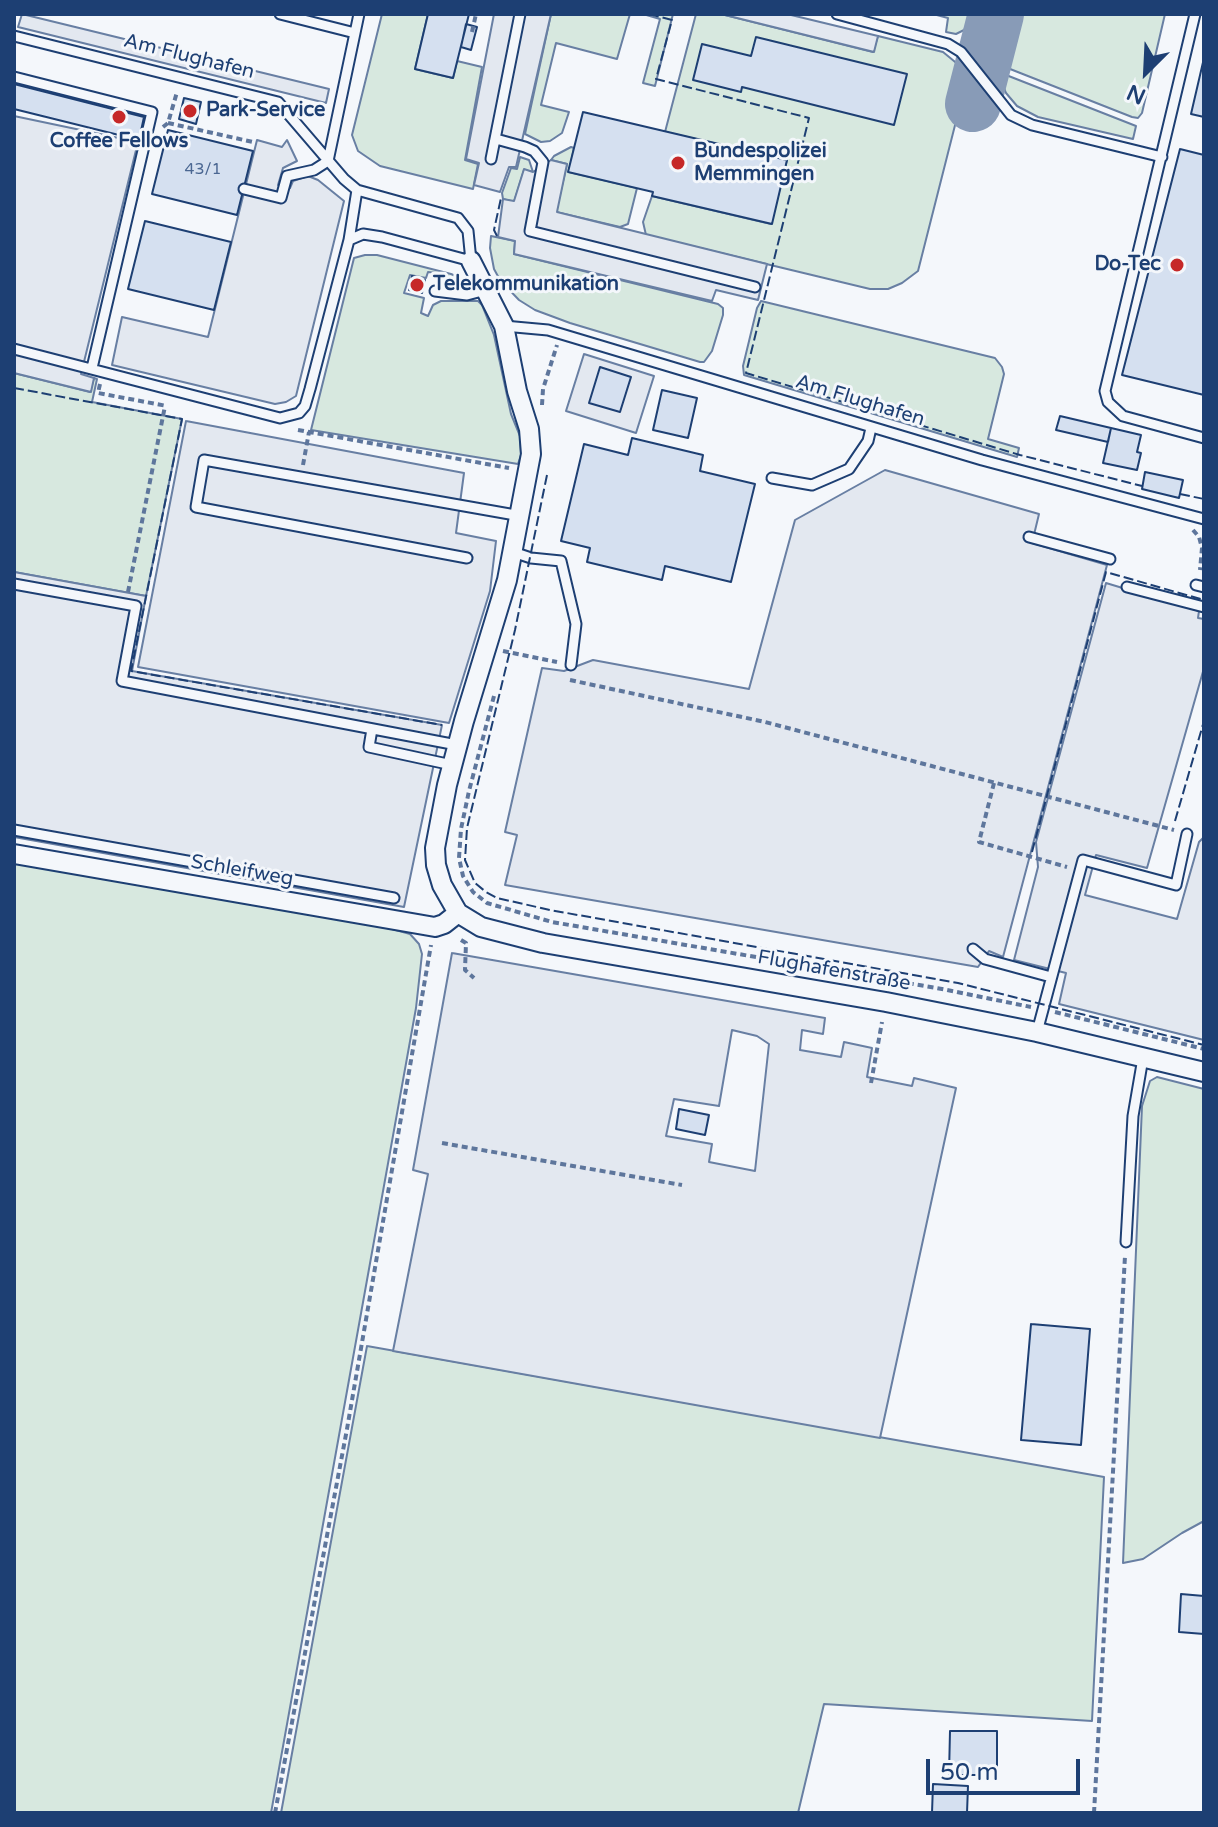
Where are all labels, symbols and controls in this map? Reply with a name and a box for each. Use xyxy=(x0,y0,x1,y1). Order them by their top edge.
street label: Am Flughafen xyxy=(121,29,257,85)
north arrow xyxy=(1106,32,1186,112)
text: N xyxy=(1123,78,1150,109)
place label: Park-Service xyxy=(206,99,325,123)
marker: Park-Service xyxy=(181,102,199,120)
marker: Coffee Fellows xyxy=(110,108,128,126)
place label: Coffee Fellows xyxy=(50,130,188,154)
place label: Bundespolizei Memmingen xyxy=(694,140,827,187)
marker: Bundespolizei Memmingen xyxy=(669,154,687,172)
house number: 43/1 xyxy=(184,160,222,180)
place label: Do-Tec xyxy=(1094,253,1161,277)
marker: Do-Tec xyxy=(1168,256,1186,274)
place label: Telekommunikation xyxy=(433,273,619,297)
marker: Telekommunikation xyxy=(408,276,426,294)
street label: Am Flughafen xyxy=(792,370,928,432)
street label: Schleifweg xyxy=(189,850,295,892)
street label: Flughafenstraße xyxy=(756,946,912,996)
scale bar xyxy=(930,1743,1084,1793)
text: 50 m xyxy=(940,1758,998,1787)

